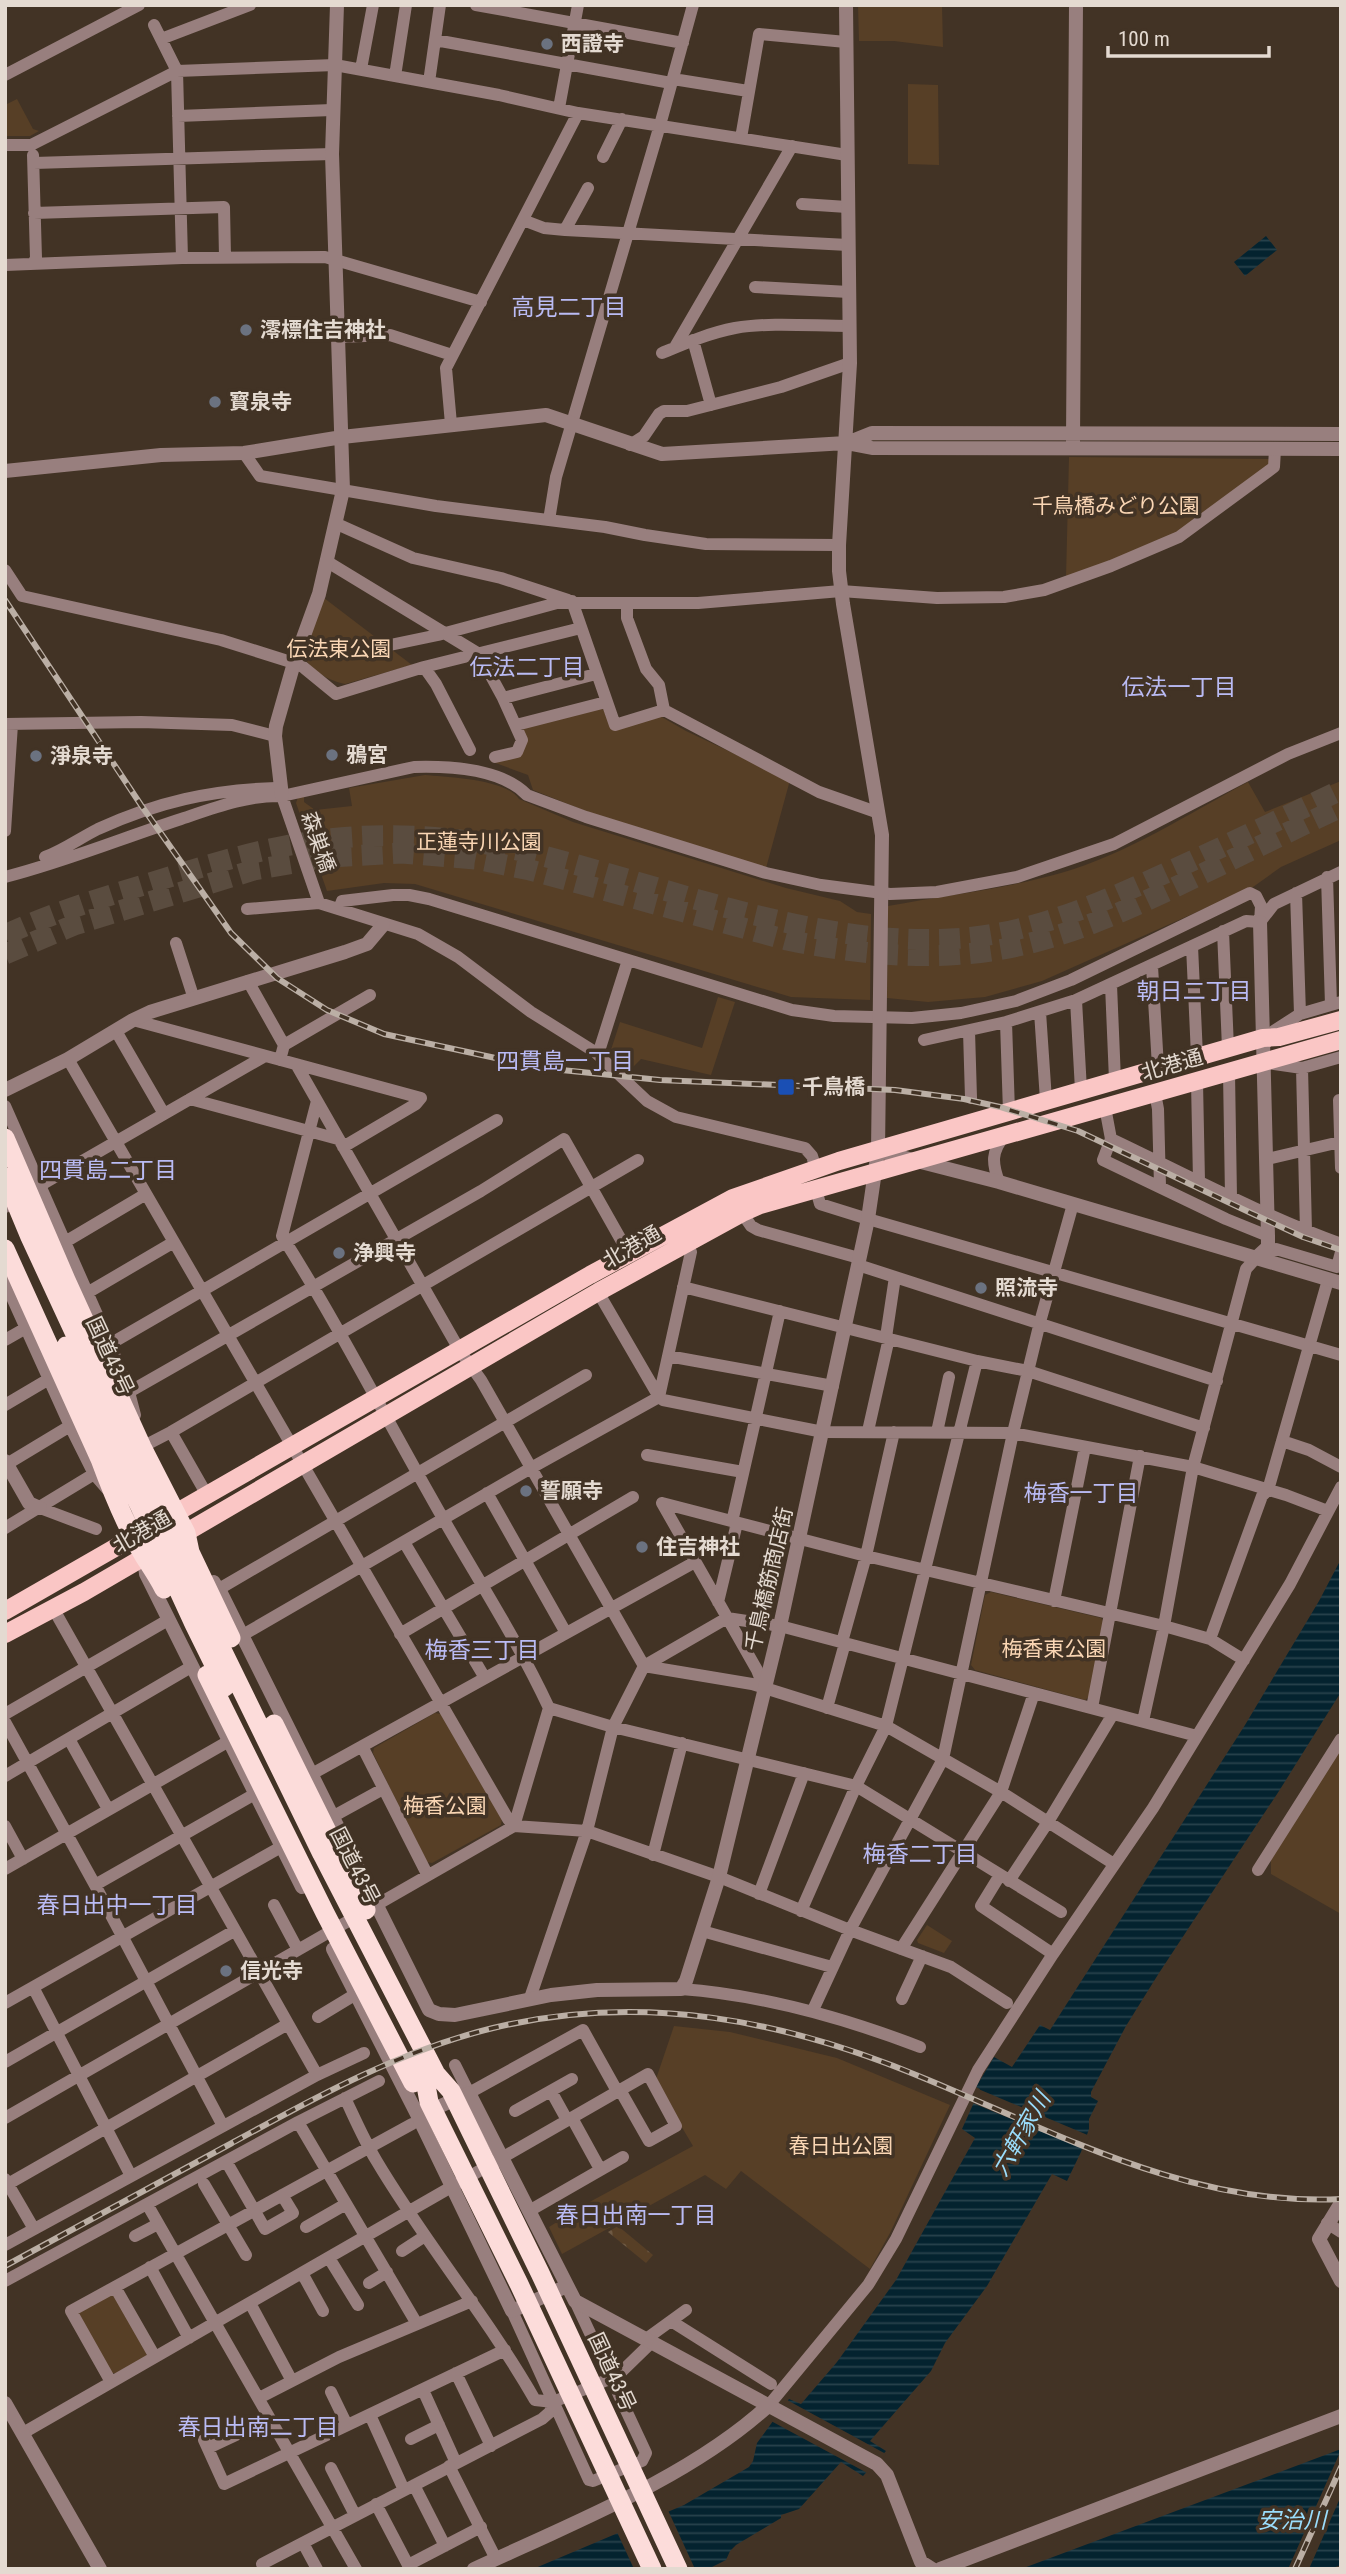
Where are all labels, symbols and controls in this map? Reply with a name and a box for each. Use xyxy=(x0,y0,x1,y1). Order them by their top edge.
scale bar xyxy=(1108,14,1269,58)
text: 100 m xyxy=(1118,27,1170,51)
place label: 西證寺 xyxy=(561,32,624,56)
marker: 西證寺 xyxy=(539,36,555,52)
district label: 高見二丁目 xyxy=(512,294,627,321)
place label: 澪標住吉神社 xyxy=(260,318,386,342)
marker: 澪標住吉神社 xyxy=(238,322,254,338)
place label: 寳泉寺 xyxy=(229,390,292,414)
marker: 寳泉寺 xyxy=(207,394,223,410)
park label: 千鳥橋みどり公園 xyxy=(1032,494,1200,518)
park label: 伝法東公園 xyxy=(287,637,392,661)
district label: 伝法二丁目 xyxy=(470,654,585,681)
district label: 伝法一丁目 xyxy=(1122,674,1237,701)
place label: 鴉宮 xyxy=(346,743,388,767)
place label: 淨泉寺 xyxy=(50,744,113,768)
marker: 鴉宮 xyxy=(324,747,340,763)
marker: 淨泉寺 xyxy=(28,748,44,764)
street label: 森巣橋 xyxy=(296,808,340,876)
park label: 正蓮寺川公園 xyxy=(416,830,542,854)
district label: 朝日二丁目 xyxy=(1137,978,1252,1005)
street label: 北港通 xyxy=(1138,1045,1206,1085)
district label: 四貫島一丁目 xyxy=(496,1048,634,1075)
place label: 千鳥橋 xyxy=(802,1075,865,1099)
marker: 千鳥橋 xyxy=(776,1077,796,1097)
district label: 四貫島二丁目 xyxy=(39,1157,177,1184)
street label: 北港通 xyxy=(599,1221,665,1273)
place label: 浄興寺 xyxy=(353,1241,416,1265)
marker: 浄興寺 xyxy=(331,1245,347,1261)
place label: 照流寺 xyxy=(995,1276,1058,1300)
marker: 照流寺 xyxy=(973,1280,989,1296)
street label: 国道43号 xyxy=(81,1313,139,1399)
place label: 誓願寺 xyxy=(540,1479,603,1503)
district label: 梅香一丁目 xyxy=(1024,1480,1139,1507)
marker: 誓願寺 xyxy=(518,1483,534,1499)
street label: 千鳥橋筋商店街 xyxy=(741,1505,797,1653)
street label: 北港通 xyxy=(109,1506,175,1558)
place label: 住吉神社 xyxy=(656,1535,740,1559)
marker: 住吉神社 xyxy=(634,1539,650,1555)
district label: 梅香三丁目 xyxy=(425,1637,540,1664)
park label: 梅香東公園 xyxy=(1002,1637,1107,1661)
park label: 梅香公園 xyxy=(403,1794,487,1818)
street label: 国道43号 xyxy=(325,1823,385,1909)
district label: 梅香二丁目 xyxy=(863,1841,978,1868)
district label: 春日出中一丁目 xyxy=(37,1892,198,1919)
place label: 信光寺 xyxy=(240,1959,303,1983)
marker: 信光寺 xyxy=(218,1963,234,1979)
water label: 六軒家川 xyxy=(987,2085,1058,2181)
park label: 春日出公園 xyxy=(789,2134,894,2158)
district label: 春日出南一丁目 xyxy=(556,2202,717,2229)
street label: 国道43号 xyxy=(583,2329,641,2415)
district label: 春日出南二丁目 xyxy=(178,2414,339,2441)
water label: 安治川 xyxy=(1258,2507,1330,2534)

